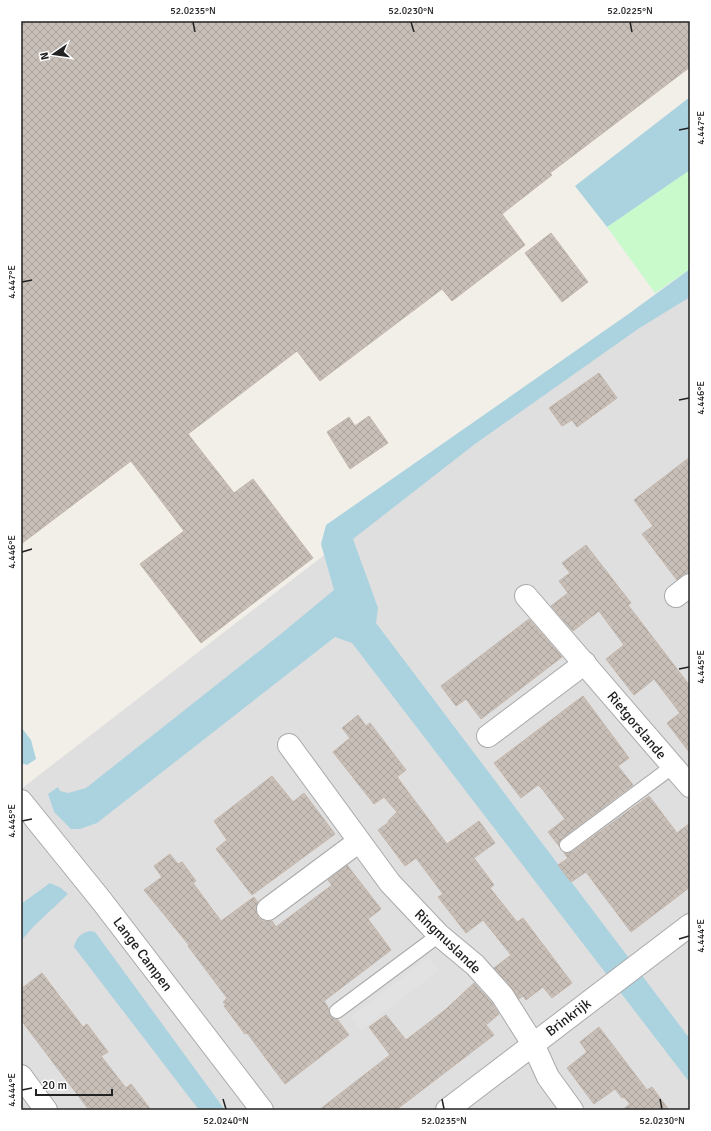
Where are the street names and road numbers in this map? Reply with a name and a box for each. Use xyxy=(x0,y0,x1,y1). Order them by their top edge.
street label: Rietgorslande xyxy=(603,688,670,763)
street label: Ringmuslande xyxy=(411,906,484,977)
street label: Lange Campen xyxy=(109,914,176,995)
street label: Brinkrijk xyxy=(542,995,594,1040)

